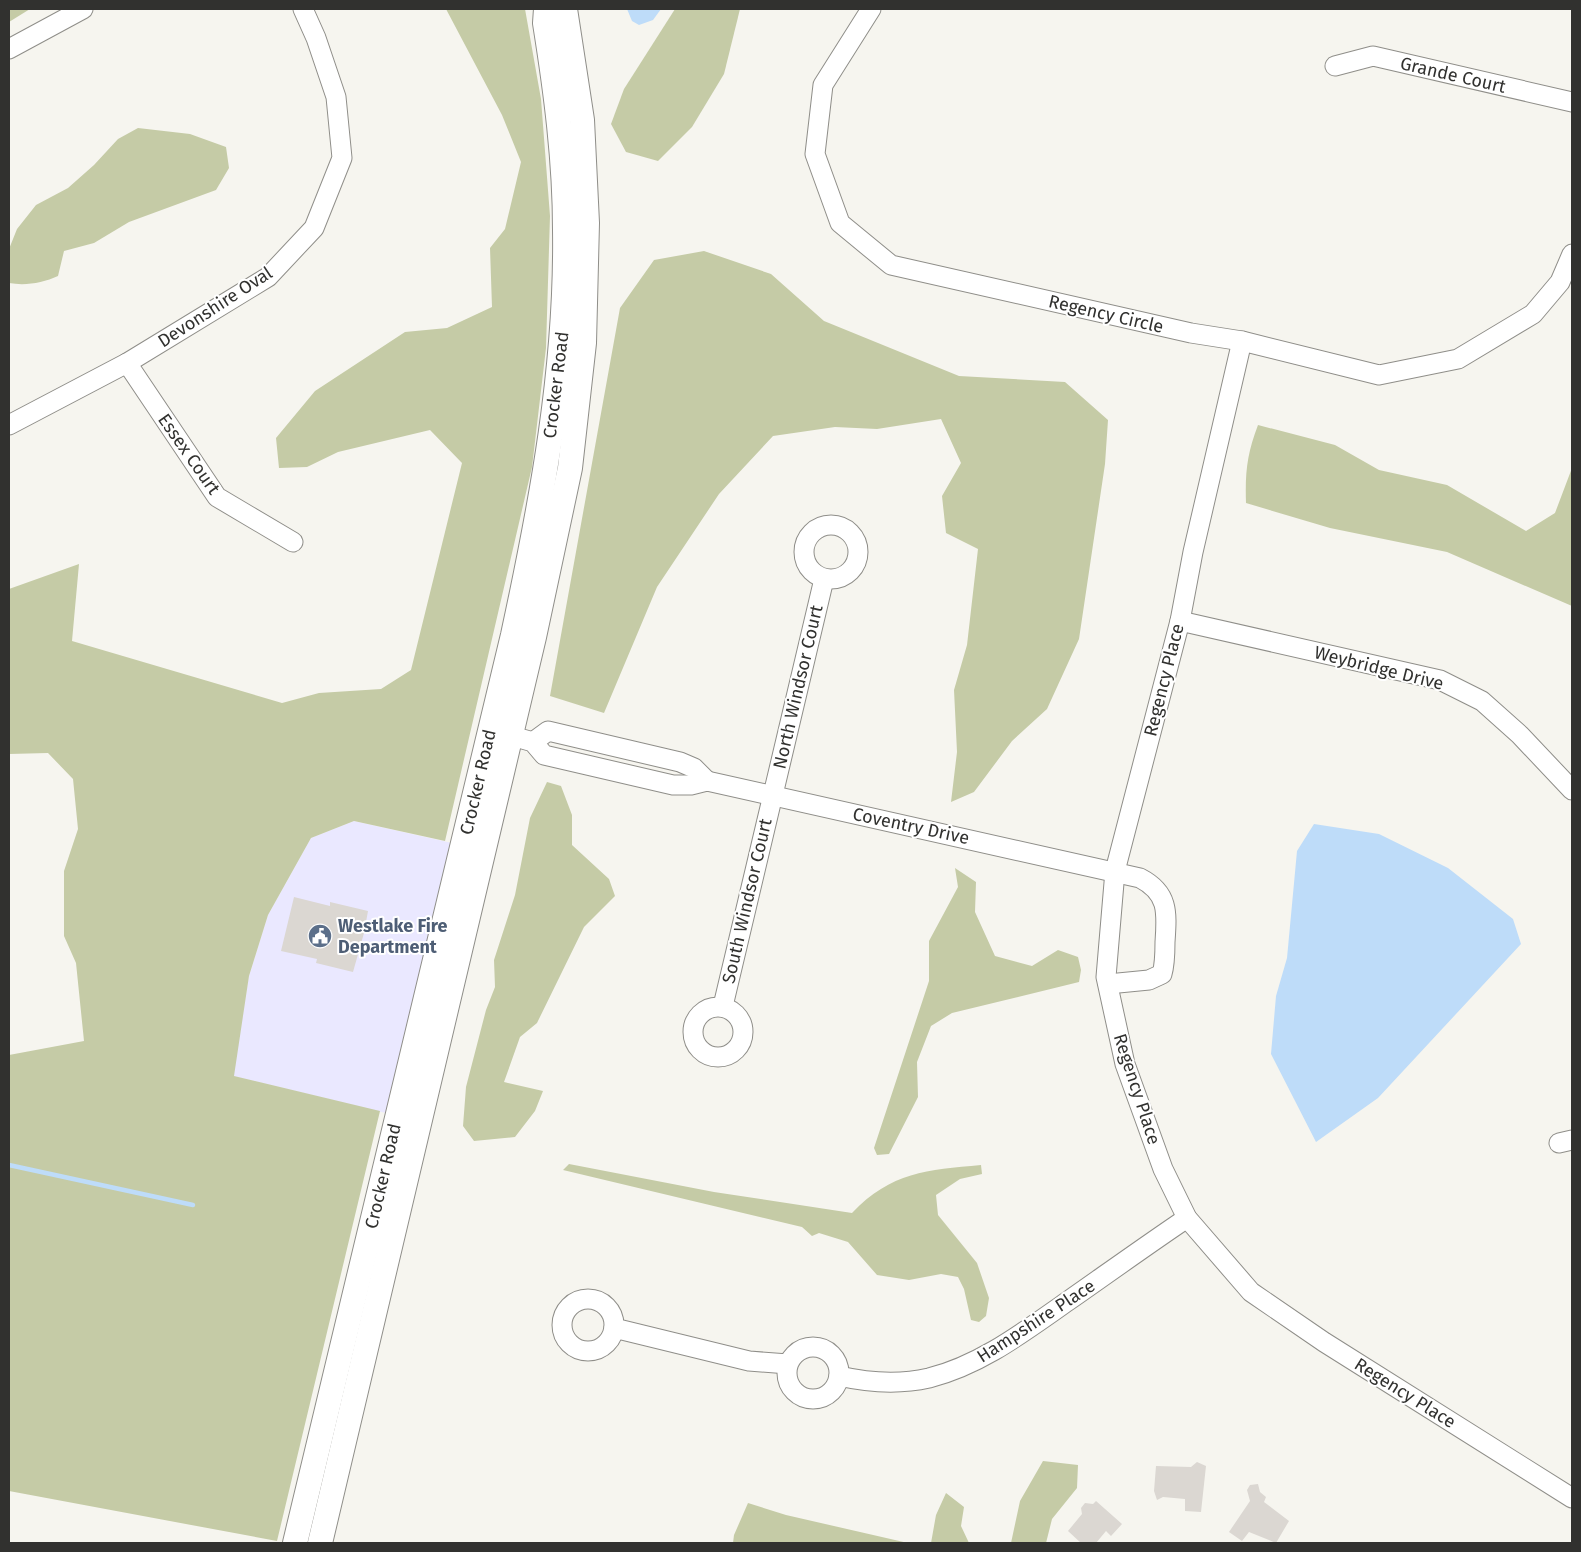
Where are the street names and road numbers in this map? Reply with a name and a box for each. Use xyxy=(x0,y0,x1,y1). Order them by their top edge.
street label: Grande Court xyxy=(1398,52,1508,98)
street label: Devonshire Oval xyxy=(154,262,276,352)
street label: Regency Circle xyxy=(1046,290,1166,338)
street label: Crocker Road xyxy=(539,330,573,440)
street label: Essex Court xyxy=(153,409,225,499)
street label: North Windsor Court xyxy=(768,602,828,771)
street label: Regency Place xyxy=(1139,621,1189,739)
street label: Weybridge Drive xyxy=(1312,641,1446,695)
street label: Crocker Road xyxy=(455,727,501,837)
street label: Coventry Drive xyxy=(851,803,971,849)
street label: South Windsor Court xyxy=(717,816,777,986)
street label: Regency Place xyxy=(1109,1031,1165,1147)
street label: Crocker Road xyxy=(360,1121,406,1231)
street label: Hampshire Place xyxy=(973,1275,1099,1367)
street label: Regency Place xyxy=(1350,1353,1460,1433)

